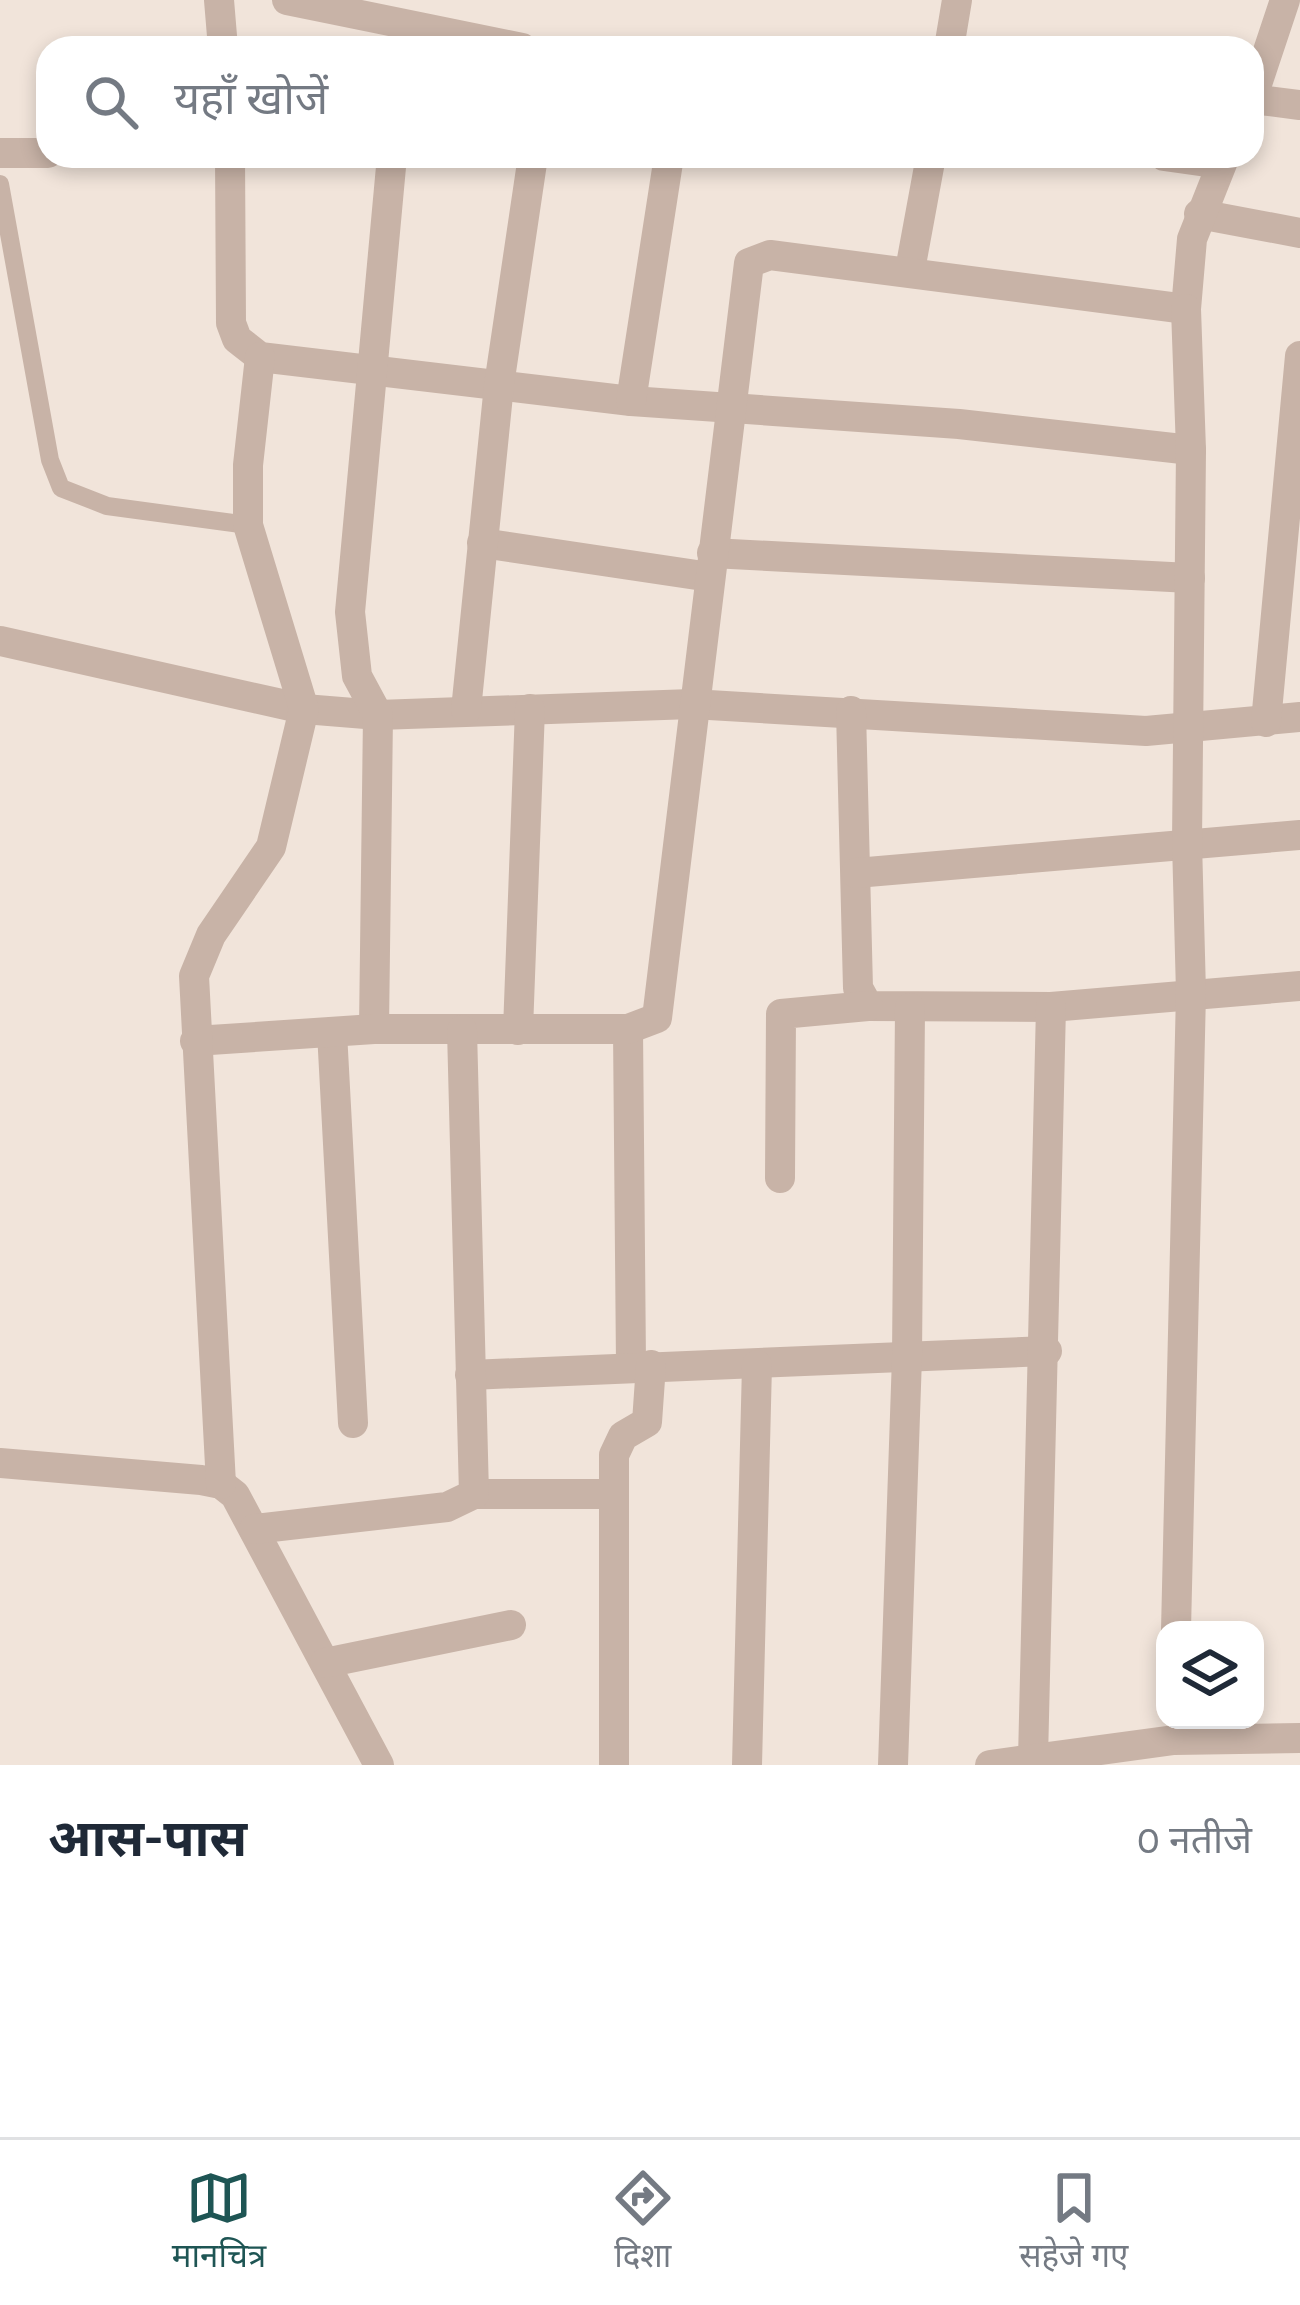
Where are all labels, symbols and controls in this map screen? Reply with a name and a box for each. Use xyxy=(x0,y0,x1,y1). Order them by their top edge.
search box xyxy=(36,36,1264,168)
icon: search xyxy=(78,69,144,135)
text: यहाँ खोजें xyxy=(174,73,328,125)
map controls xyxy=(1156,1621,1264,1729)
button: layers xyxy=(1156,1621,1264,1729)
text: आस-पास xyxy=(48,1809,247,1869)
text: 0 नतीजे xyxy=(1137,1817,1252,1863)
tab: मानचित्र xyxy=(172,2165,266,2280)
tab: दिशा xyxy=(610,2165,676,2280)
tab: सहेजे गए xyxy=(1019,2165,1128,2280)

